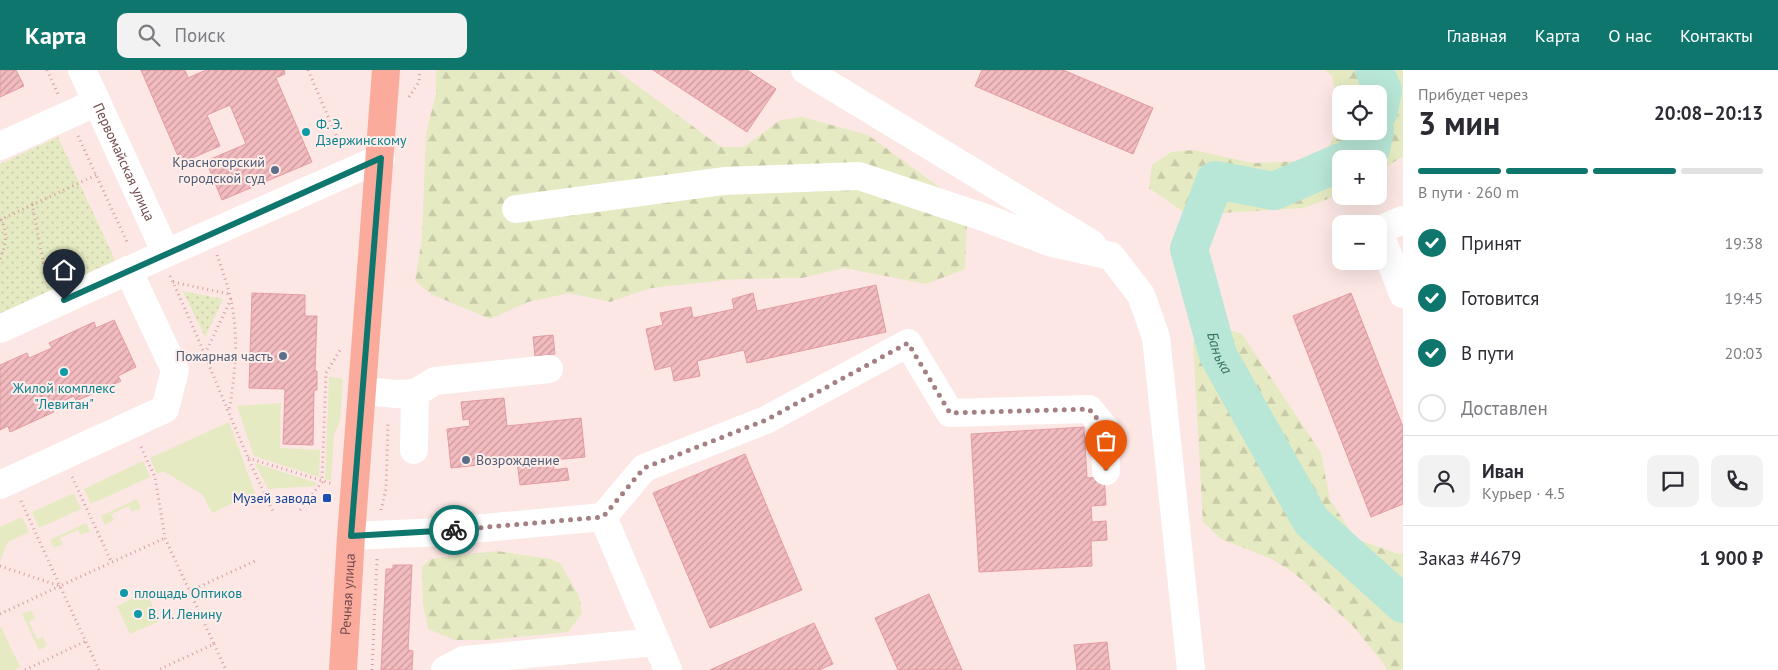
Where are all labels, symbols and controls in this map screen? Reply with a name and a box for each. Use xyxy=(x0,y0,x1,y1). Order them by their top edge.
search box xyxy=(117,13,467,58)
text: Карта xyxy=(25,20,87,51)
icon: search xyxy=(135,21,163,49)
text: Поиск xyxy=(175,23,225,47)
text: Главная xyxy=(1446,24,1507,47)
text: Карта xyxy=(1535,24,1580,47)
text: О нас xyxy=(1608,24,1652,47)
text: Контакты xyxy=(1680,24,1753,47)
text: Прибудет через xyxy=(1418,84,1528,104)
map controls xyxy=(1332,85,1387,270)
button: locate xyxy=(1332,85,1387,140)
street label: Первомайская улица xyxy=(89,100,159,224)
text: 20:08–20:13 xyxy=(1654,101,1763,125)
text: 3 мин xyxy=(1418,102,1500,144)
place label: Ф. Э. Дзержинскому xyxy=(316,115,407,149)
marker: Ф. Э. Дзержинскому xyxy=(300,126,312,138)
button: + xyxy=(1332,150,1387,205)
place label: Красногорский городской суд xyxy=(172,153,265,187)
marker: Красногорский городской суд xyxy=(269,164,281,176)
text: В пути · 260 m xyxy=(1418,182,1519,202)
button: − xyxy=(1332,215,1387,270)
icon: check xyxy=(1418,229,1446,257)
text: Принят xyxy=(1461,231,1521,255)
text: 19:38 xyxy=(1725,233,1763,253)
pin xyxy=(43,249,85,300)
icon: home xyxy=(50,256,78,284)
icon: check xyxy=(1418,284,1446,312)
text: Готовится xyxy=(1461,286,1539,310)
text: 19:45 xyxy=(1725,288,1763,308)
water label: Банька xyxy=(1203,330,1237,378)
icon: check xyxy=(1418,339,1446,367)
text: В пути xyxy=(1461,341,1514,365)
text: 20:03 xyxy=(1725,343,1763,363)
place label: Пожарная часть xyxy=(176,347,273,365)
marker: Пожарная часть xyxy=(277,350,289,362)
marker: Жилой комплекс "Левитан" xyxy=(58,366,70,378)
place label: Жилой комплекс "Левитан" xyxy=(12,379,115,413)
text: Доставлен xyxy=(1461,396,1548,420)
pin xyxy=(1085,420,1127,471)
icon: bag xyxy=(1092,427,1120,455)
place label: Возрождение xyxy=(476,451,560,469)
marker: Возрождение xyxy=(460,454,472,466)
button: person xyxy=(1418,455,1470,507)
button: chat xyxy=(1647,455,1699,507)
button: phone xyxy=(1711,455,1763,507)
text: Иван xyxy=(1482,459,1524,483)
text: Курьер · 4.5 xyxy=(1482,483,1566,503)
place label: Музей завода xyxy=(233,489,317,507)
marker: Музей завода xyxy=(321,492,333,504)
courier xyxy=(429,505,479,555)
icon: bike xyxy=(440,516,468,544)
text: Заказ #4679 xyxy=(1418,546,1521,570)
text: 1 900 ₽ xyxy=(1700,546,1763,570)
street label: Речная улица xyxy=(336,553,359,636)
place label: площадь Оптиков xyxy=(134,584,242,602)
marker: площадь Оптиков xyxy=(118,587,130,599)
place label: В. И. Ленину xyxy=(148,605,222,623)
marker: В. И. Ленину xyxy=(132,608,144,620)

